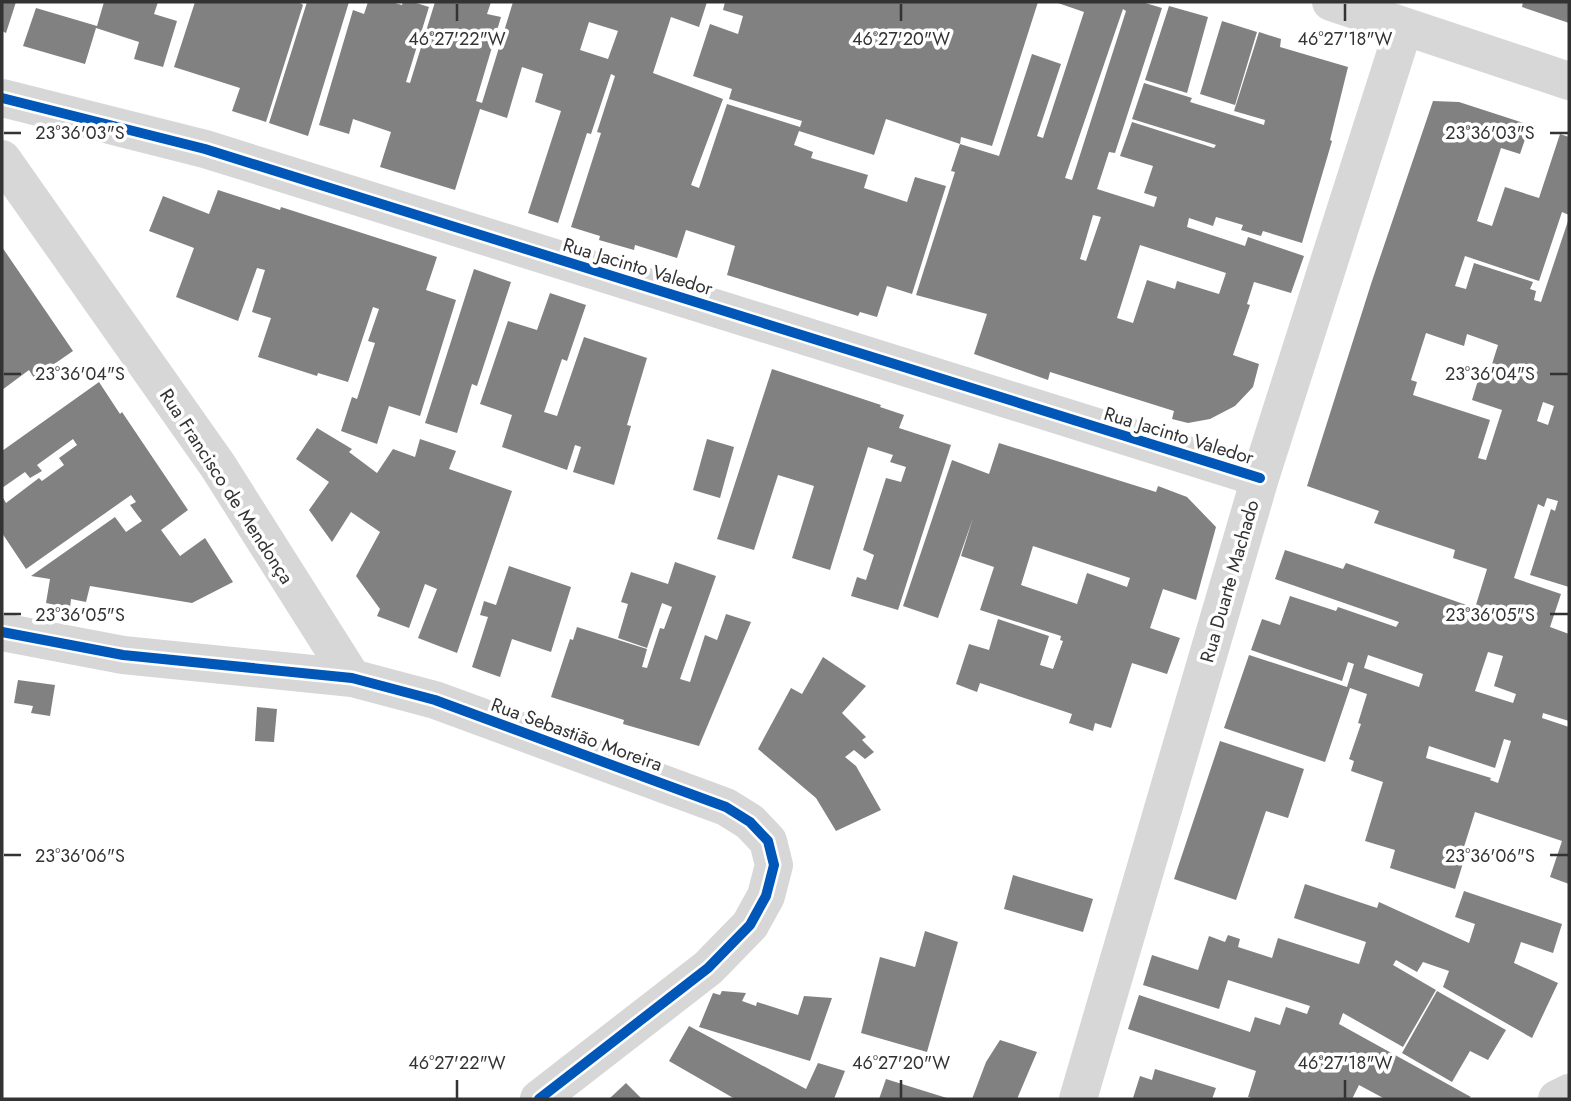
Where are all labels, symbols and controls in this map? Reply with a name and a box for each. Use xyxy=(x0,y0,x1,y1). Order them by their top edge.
text: 46°27'22"W xyxy=(408,26,506,52)
text: 46°27'20"W xyxy=(852,26,950,52)
text: 46°27'18"W xyxy=(1298,26,1393,52)
text: 23°36'03"S xyxy=(35,120,125,146)
text: 23°36'03"S xyxy=(1445,120,1535,146)
street label: Rua Jacinto Valedor xyxy=(560,231,717,302)
text: 23°36'04"S xyxy=(35,361,125,387)
text: 23°36'04"S xyxy=(1445,361,1535,387)
street label: Rua Francisco de Mendonça xyxy=(153,383,300,589)
street label: Rua Jacinto Valedor xyxy=(1101,400,1258,471)
street label: Rua Duarte Machado xyxy=(1193,497,1266,666)
text: 23°36'05"S xyxy=(35,602,125,628)
text: 23°36'05"S xyxy=(1445,602,1535,628)
street label: Rua Sebastião Moreira xyxy=(487,691,666,778)
text: 23°36'06"S xyxy=(35,843,125,869)
text: 23°36'06"S xyxy=(1445,843,1535,869)
text: 46°27'22"W xyxy=(408,1050,506,1076)
text: 46°27'20"W xyxy=(852,1050,950,1076)
text: 46°27'18"W xyxy=(1298,1050,1393,1076)

